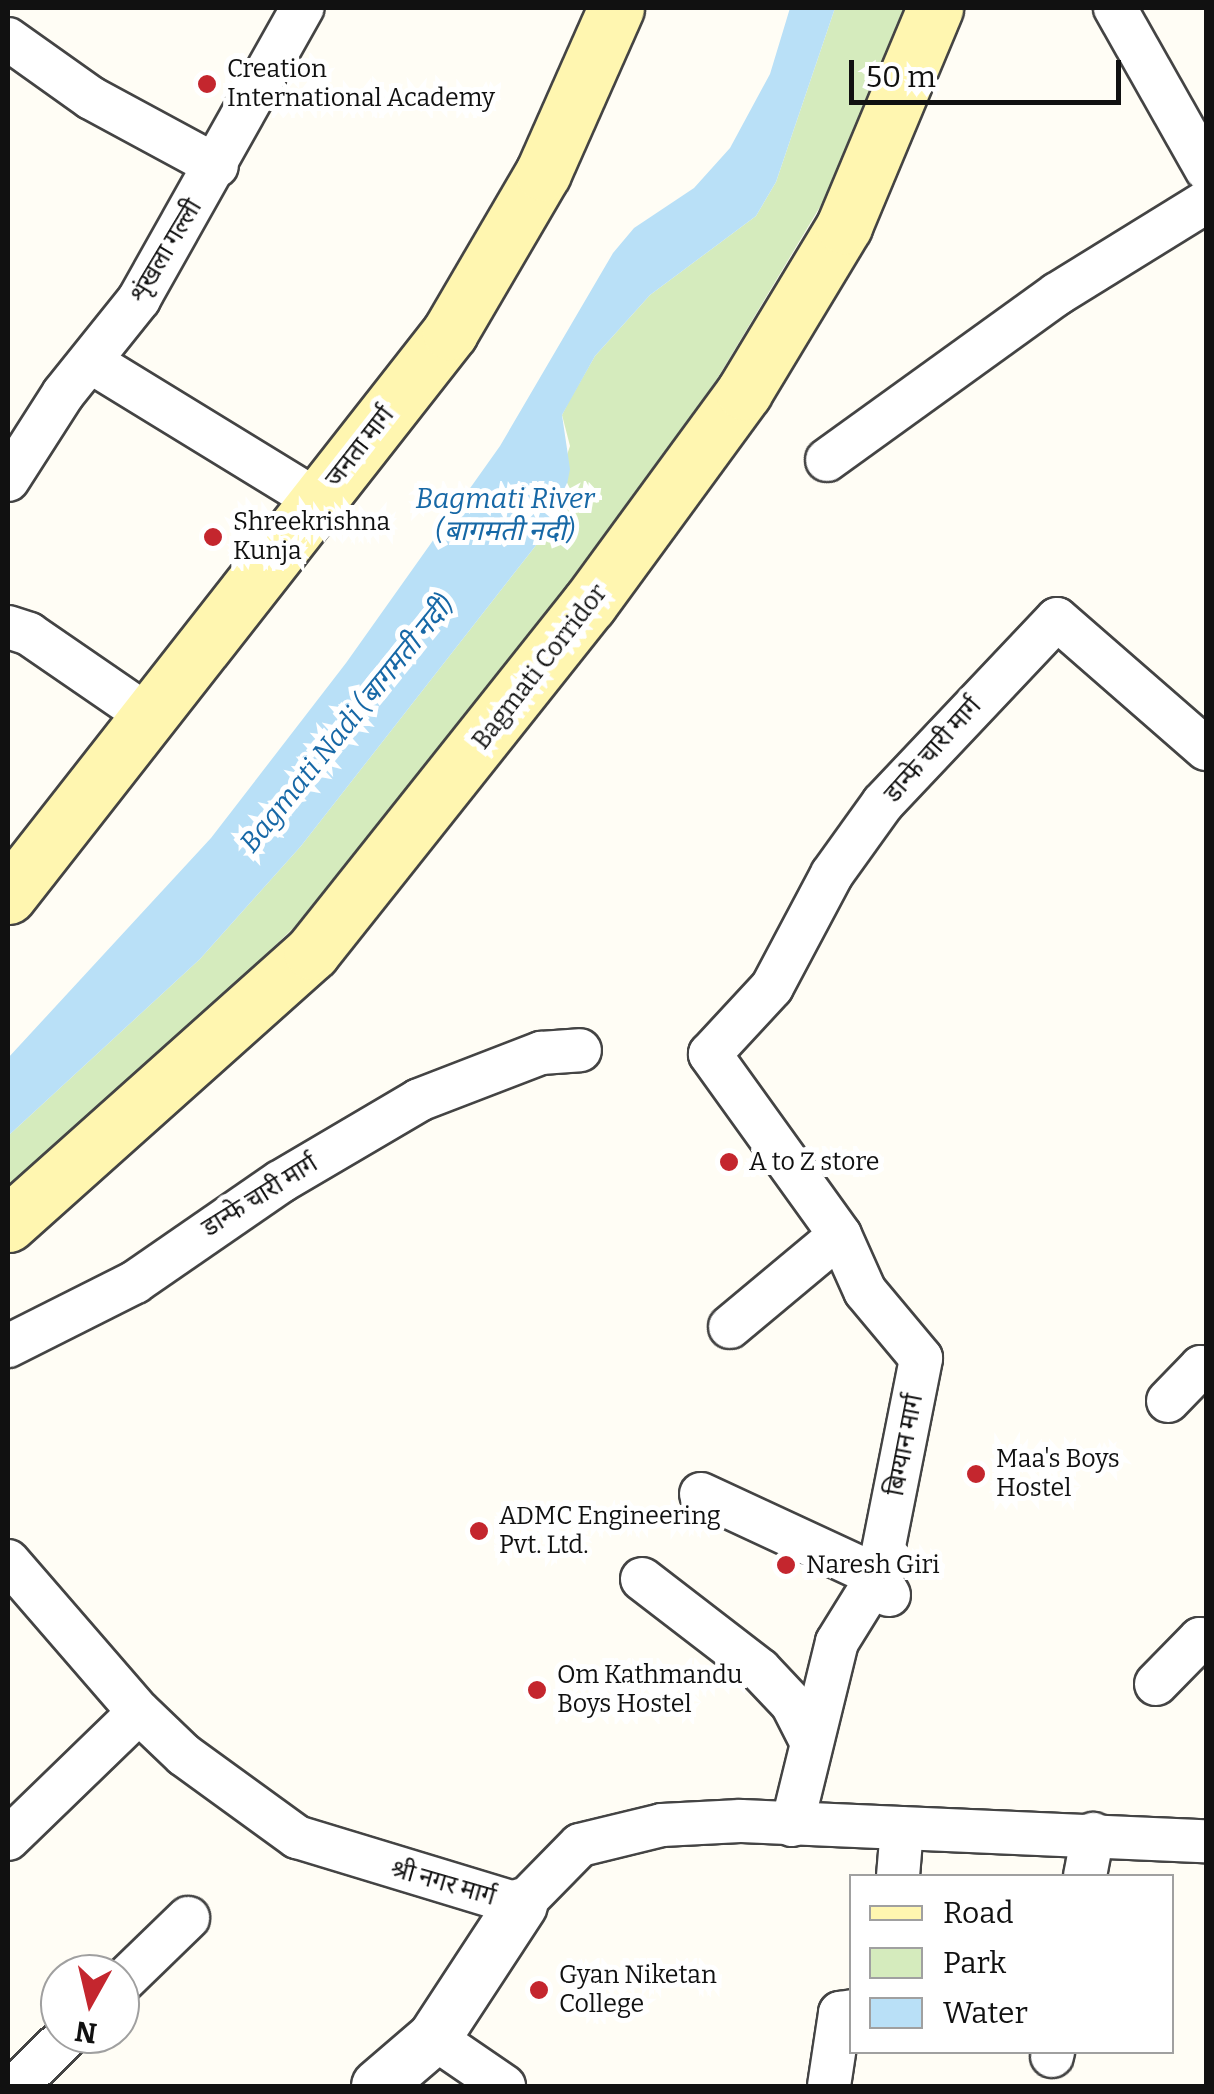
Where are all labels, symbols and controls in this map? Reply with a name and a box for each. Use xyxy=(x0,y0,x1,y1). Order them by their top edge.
scale bar xyxy=(854,40,1126,102)
place label: Creation International Academy xyxy=(227,55,495,114)
text: 50 m xyxy=(866,59,936,95)
marker: Creation International Academy xyxy=(196,73,218,95)
street label: शृंखला गल्ली xyxy=(124,194,208,308)
street label: जनता मार्ग xyxy=(319,401,401,493)
water label: Bagmati River (बागमती नदी) xyxy=(416,482,594,548)
place label: Shreekrishna Kunja xyxy=(233,508,390,567)
marker: Shreekrishna Kunja xyxy=(202,526,224,548)
street label: Bagmati Corridor xyxy=(466,579,614,755)
water label: Bagmati Nadi (बागमती नदी) xyxy=(233,589,461,859)
street label: डान्फे चारी मार्ग xyxy=(878,692,988,808)
place label: A to Z store xyxy=(749,1147,879,1177)
street label: डान्फे चारी मार्ग xyxy=(197,1149,323,1243)
marker: A to Z store xyxy=(718,1151,740,1173)
street label: बिग्यान मार्ग xyxy=(880,1392,930,1498)
place label: Maa's Boys Hostel xyxy=(996,1445,1120,1504)
marker: Maa's Boys Hostel xyxy=(965,1463,987,1485)
place label: ADMC Engineering Pvt. Ltd. xyxy=(499,1502,721,1561)
marker: ADMC Engineering Pvt. Ltd. xyxy=(468,1520,490,1542)
place label: Naresh Giri xyxy=(806,1550,940,1580)
marker: Naresh Giri xyxy=(775,1554,797,1576)
place label: Om Kathmandu Boys Hostel xyxy=(557,1661,742,1720)
marker: Om Kathmandu Boys Hostel xyxy=(526,1679,548,1701)
street label: श्री नगर मार्ग xyxy=(387,1854,499,1912)
legend xyxy=(849,1874,1174,2054)
text: Road xyxy=(943,1895,1014,1931)
text: Park xyxy=(943,1945,1006,1981)
north arrow xyxy=(40,1954,140,2054)
place label: Gyan Niketan College xyxy=(559,1961,717,2020)
marker: Gyan Niketan College xyxy=(528,1979,550,2001)
text: Water xyxy=(943,1995,1028,2031)
text: N xyxy=(73,2014,99,2050)

